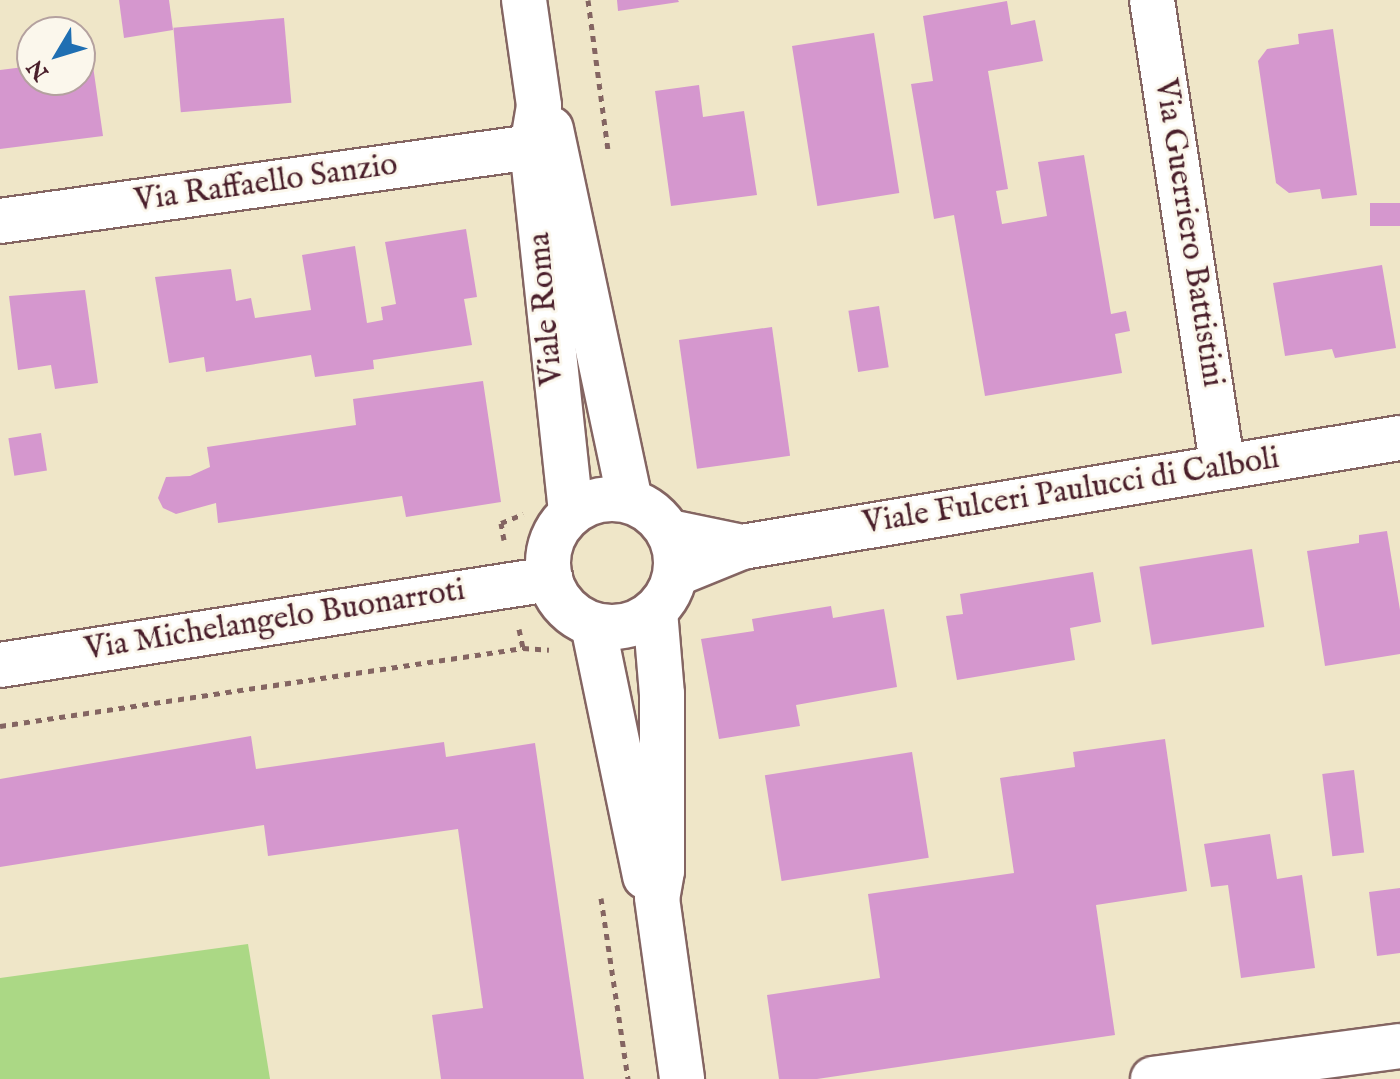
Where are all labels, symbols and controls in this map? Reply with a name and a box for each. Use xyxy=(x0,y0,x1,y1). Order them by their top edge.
north arrow xyxy=(16,16,96,96)
text: N xyxy=(22,53,56,86)
street label: Via Guerriero Battistini xyxy=(1145,76,1231,390)
street label: Via Raffaello Sanzio xyxy=(132,147,400,221)
street label: Viale Roma xyxy=(521,231,573,387)
street label: Viale Fulceri Paulucci di Calboli xyxy=(860,440,1282,544)
street label: Via Michelangelo Buonarroti xyxy=(82,572,468,670)

